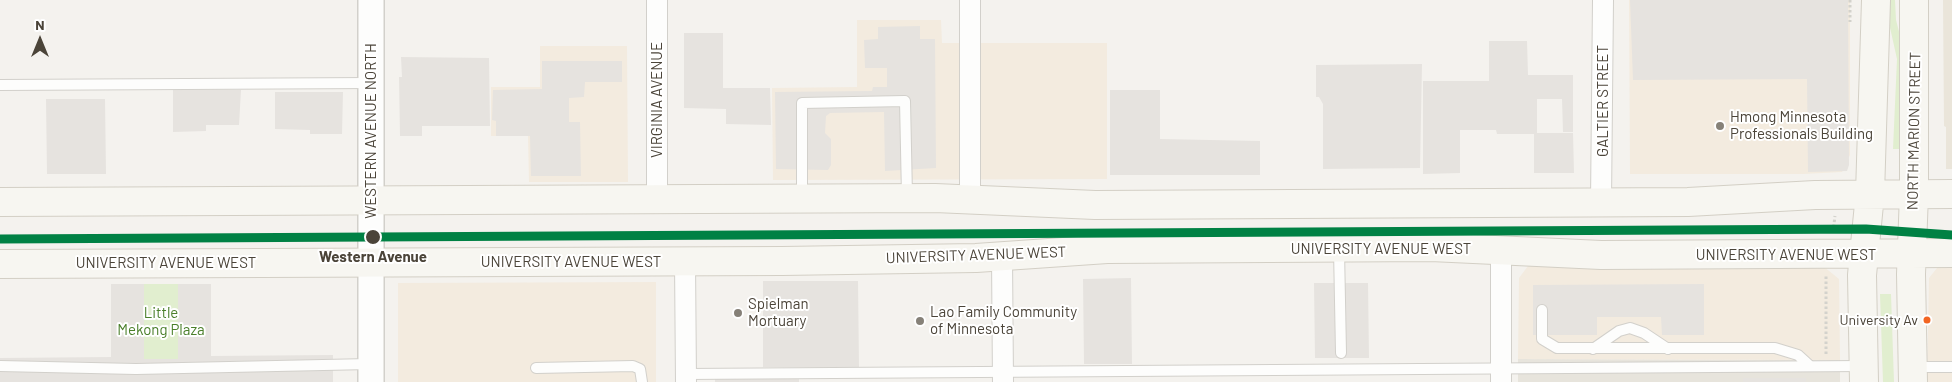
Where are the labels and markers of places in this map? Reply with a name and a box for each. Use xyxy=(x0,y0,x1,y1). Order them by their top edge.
place label: Hmong Minnesota Professionals Building xyxy=(1730,108,1873,143)
marker: Hmong Minnesota Professionals Building xyxy=(1714,120,1726,132)
marker: Western Avenue xyxy=(364,228,382,246)
place label: Western Avenue xyxy=(319,248,427,266)
place label: Spielman Mortuary xyxy=(748,295,808,330)
place label: Lao Family Community of Minnesota xyxy=(930,303,1077,338)
marker: Spielman Mortuary xyxy=(732,307,744,319)
place label: University Av xyxy=(1839,312,1918,328)
marker: Lao Family Community of Minnesota xyxy=(914,315,926,327)
marker: University Av xyxy=(1922,315,1932,325)

